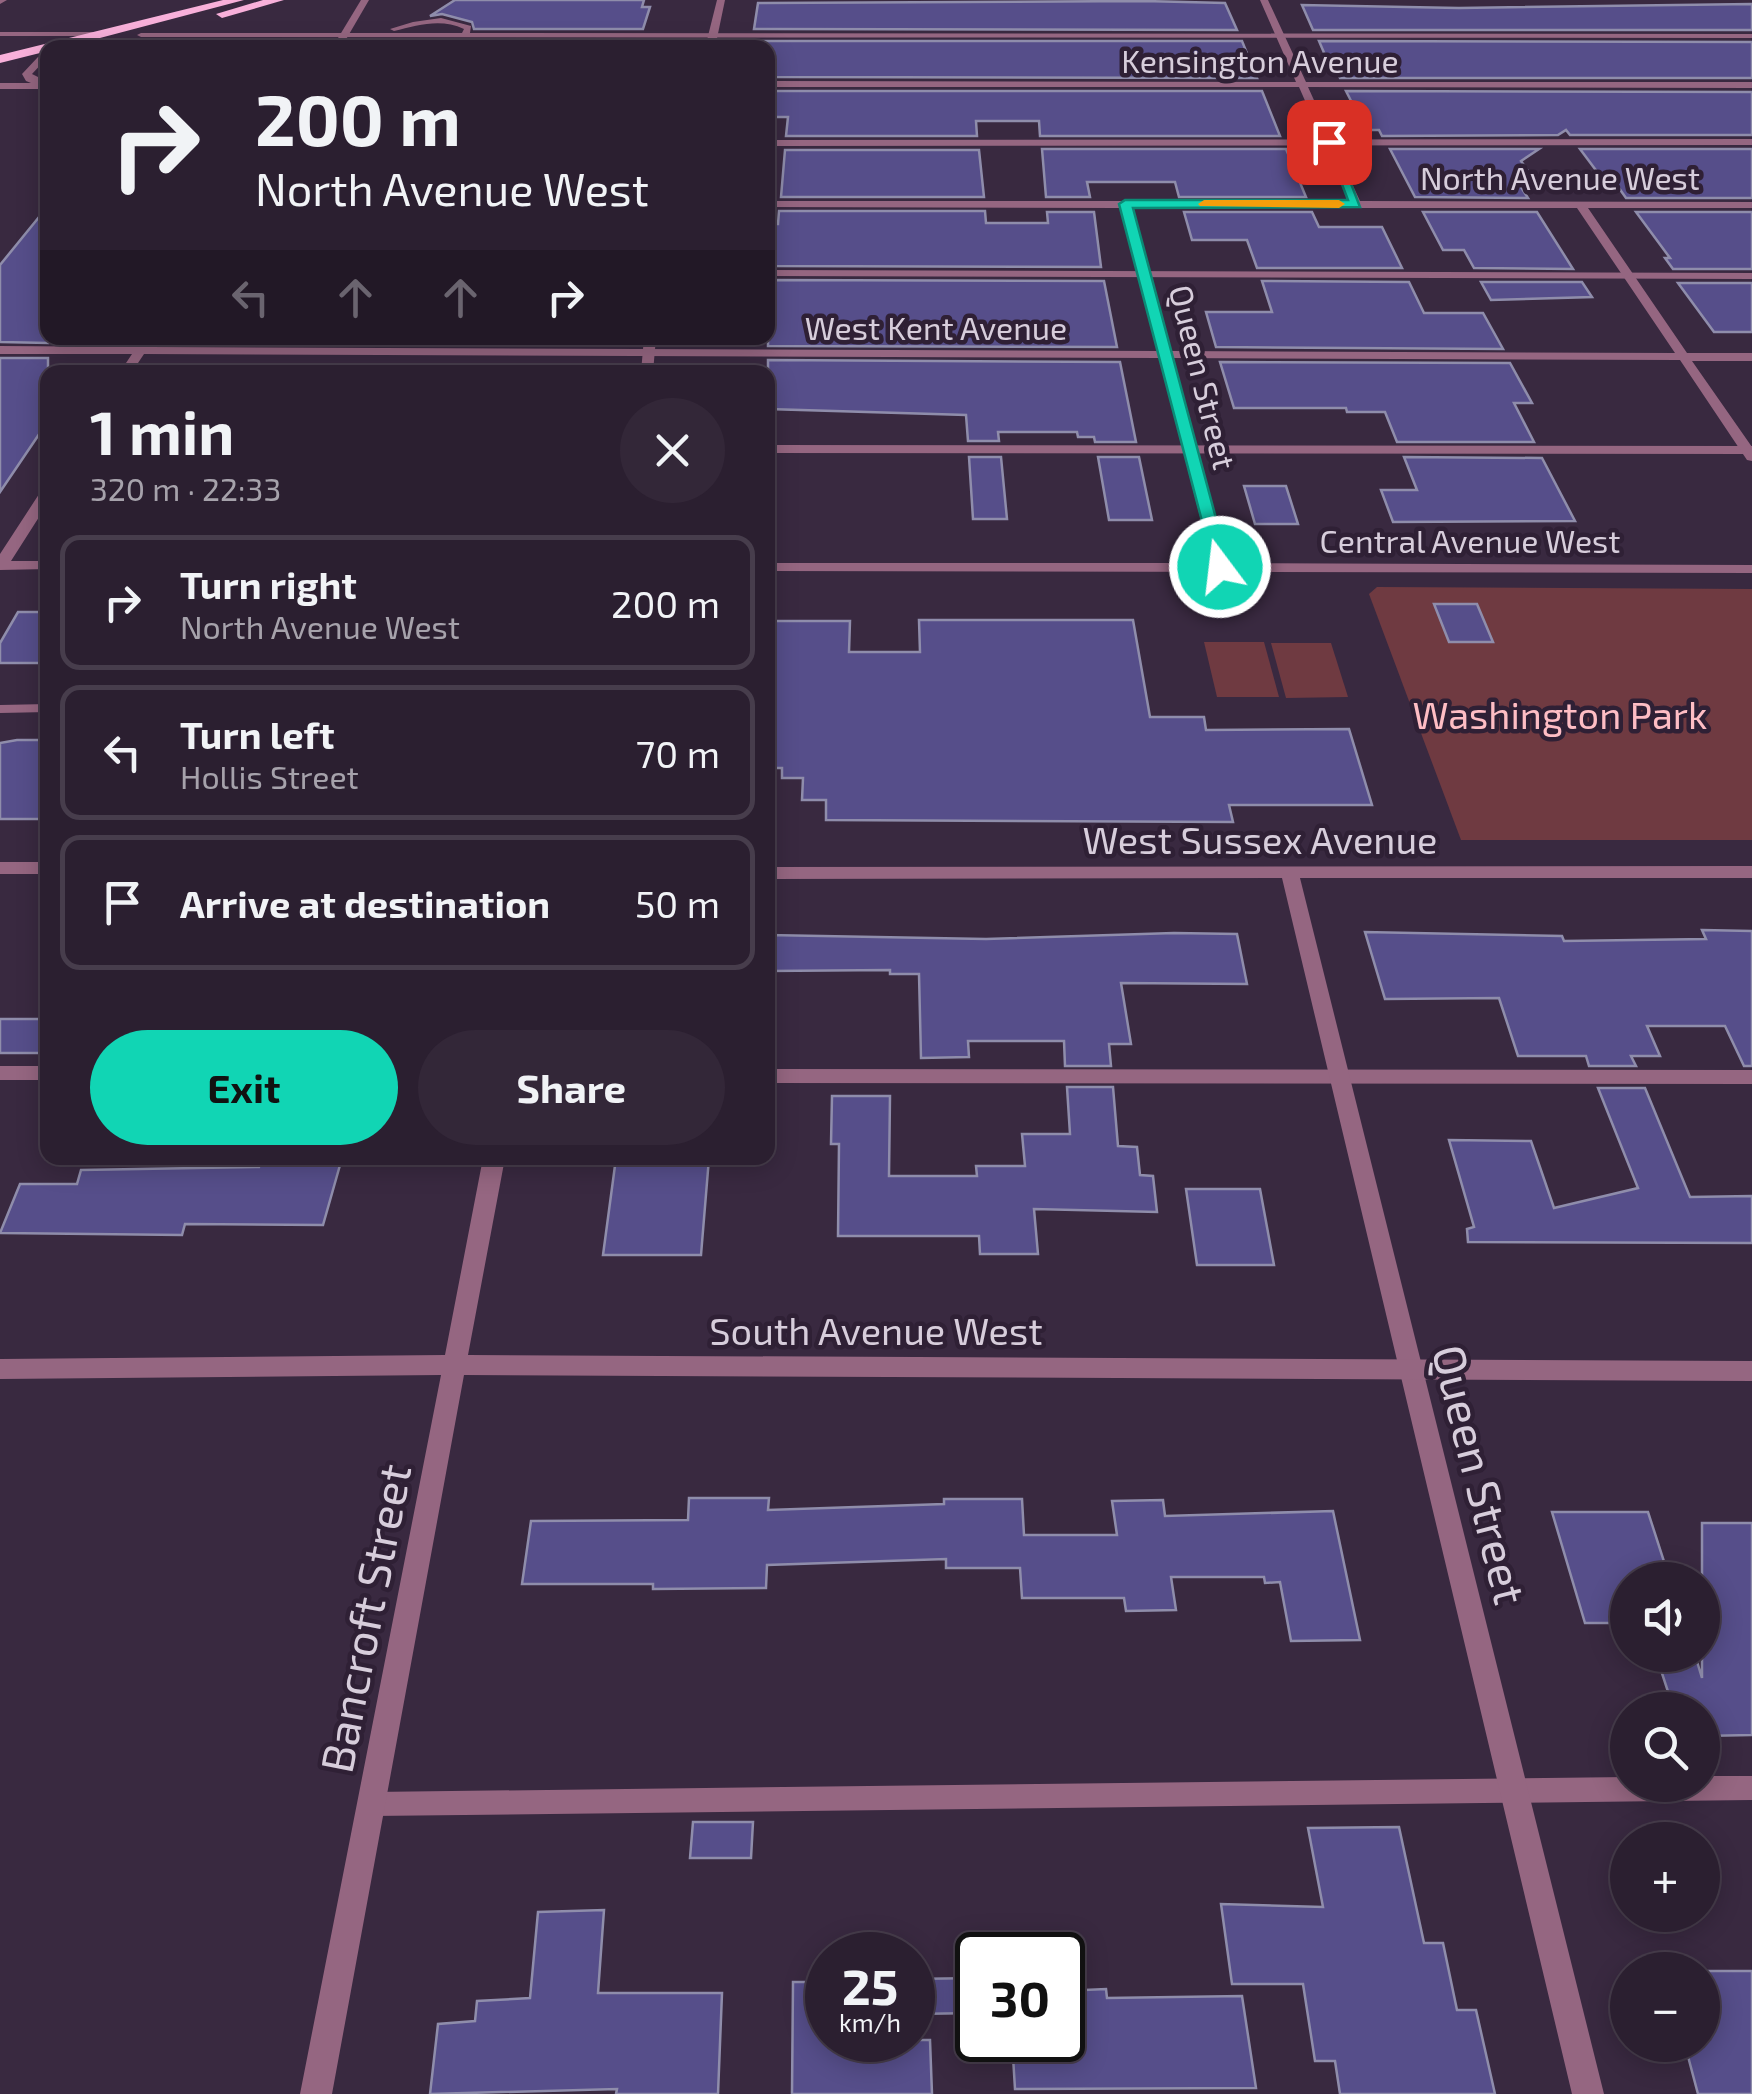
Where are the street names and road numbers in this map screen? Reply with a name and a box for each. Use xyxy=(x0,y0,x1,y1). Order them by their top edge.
street label: Kensington Avenue xyxy=(1121,41,1399,79)
street label: North Avenue West xyxy=(1420,158,1700,196)
street label: Queen Street xyxy=(1162,281,1245,473)
street label: West Kent Avenue xyxy=(805,308,1067,346)
street label: Central Avenue West xyxy=(1319,521,1621,559)
street label: West Sussex Avenue xyxy=(1083,816,1437,862)
street label: South Avenue West xyxy=(709,1307,1043,1353)
street label: Queen Street xyxy=(1422,1339,1539,1609)
street label: Bancroft Street xyxy=(308,1459,420,1777)

